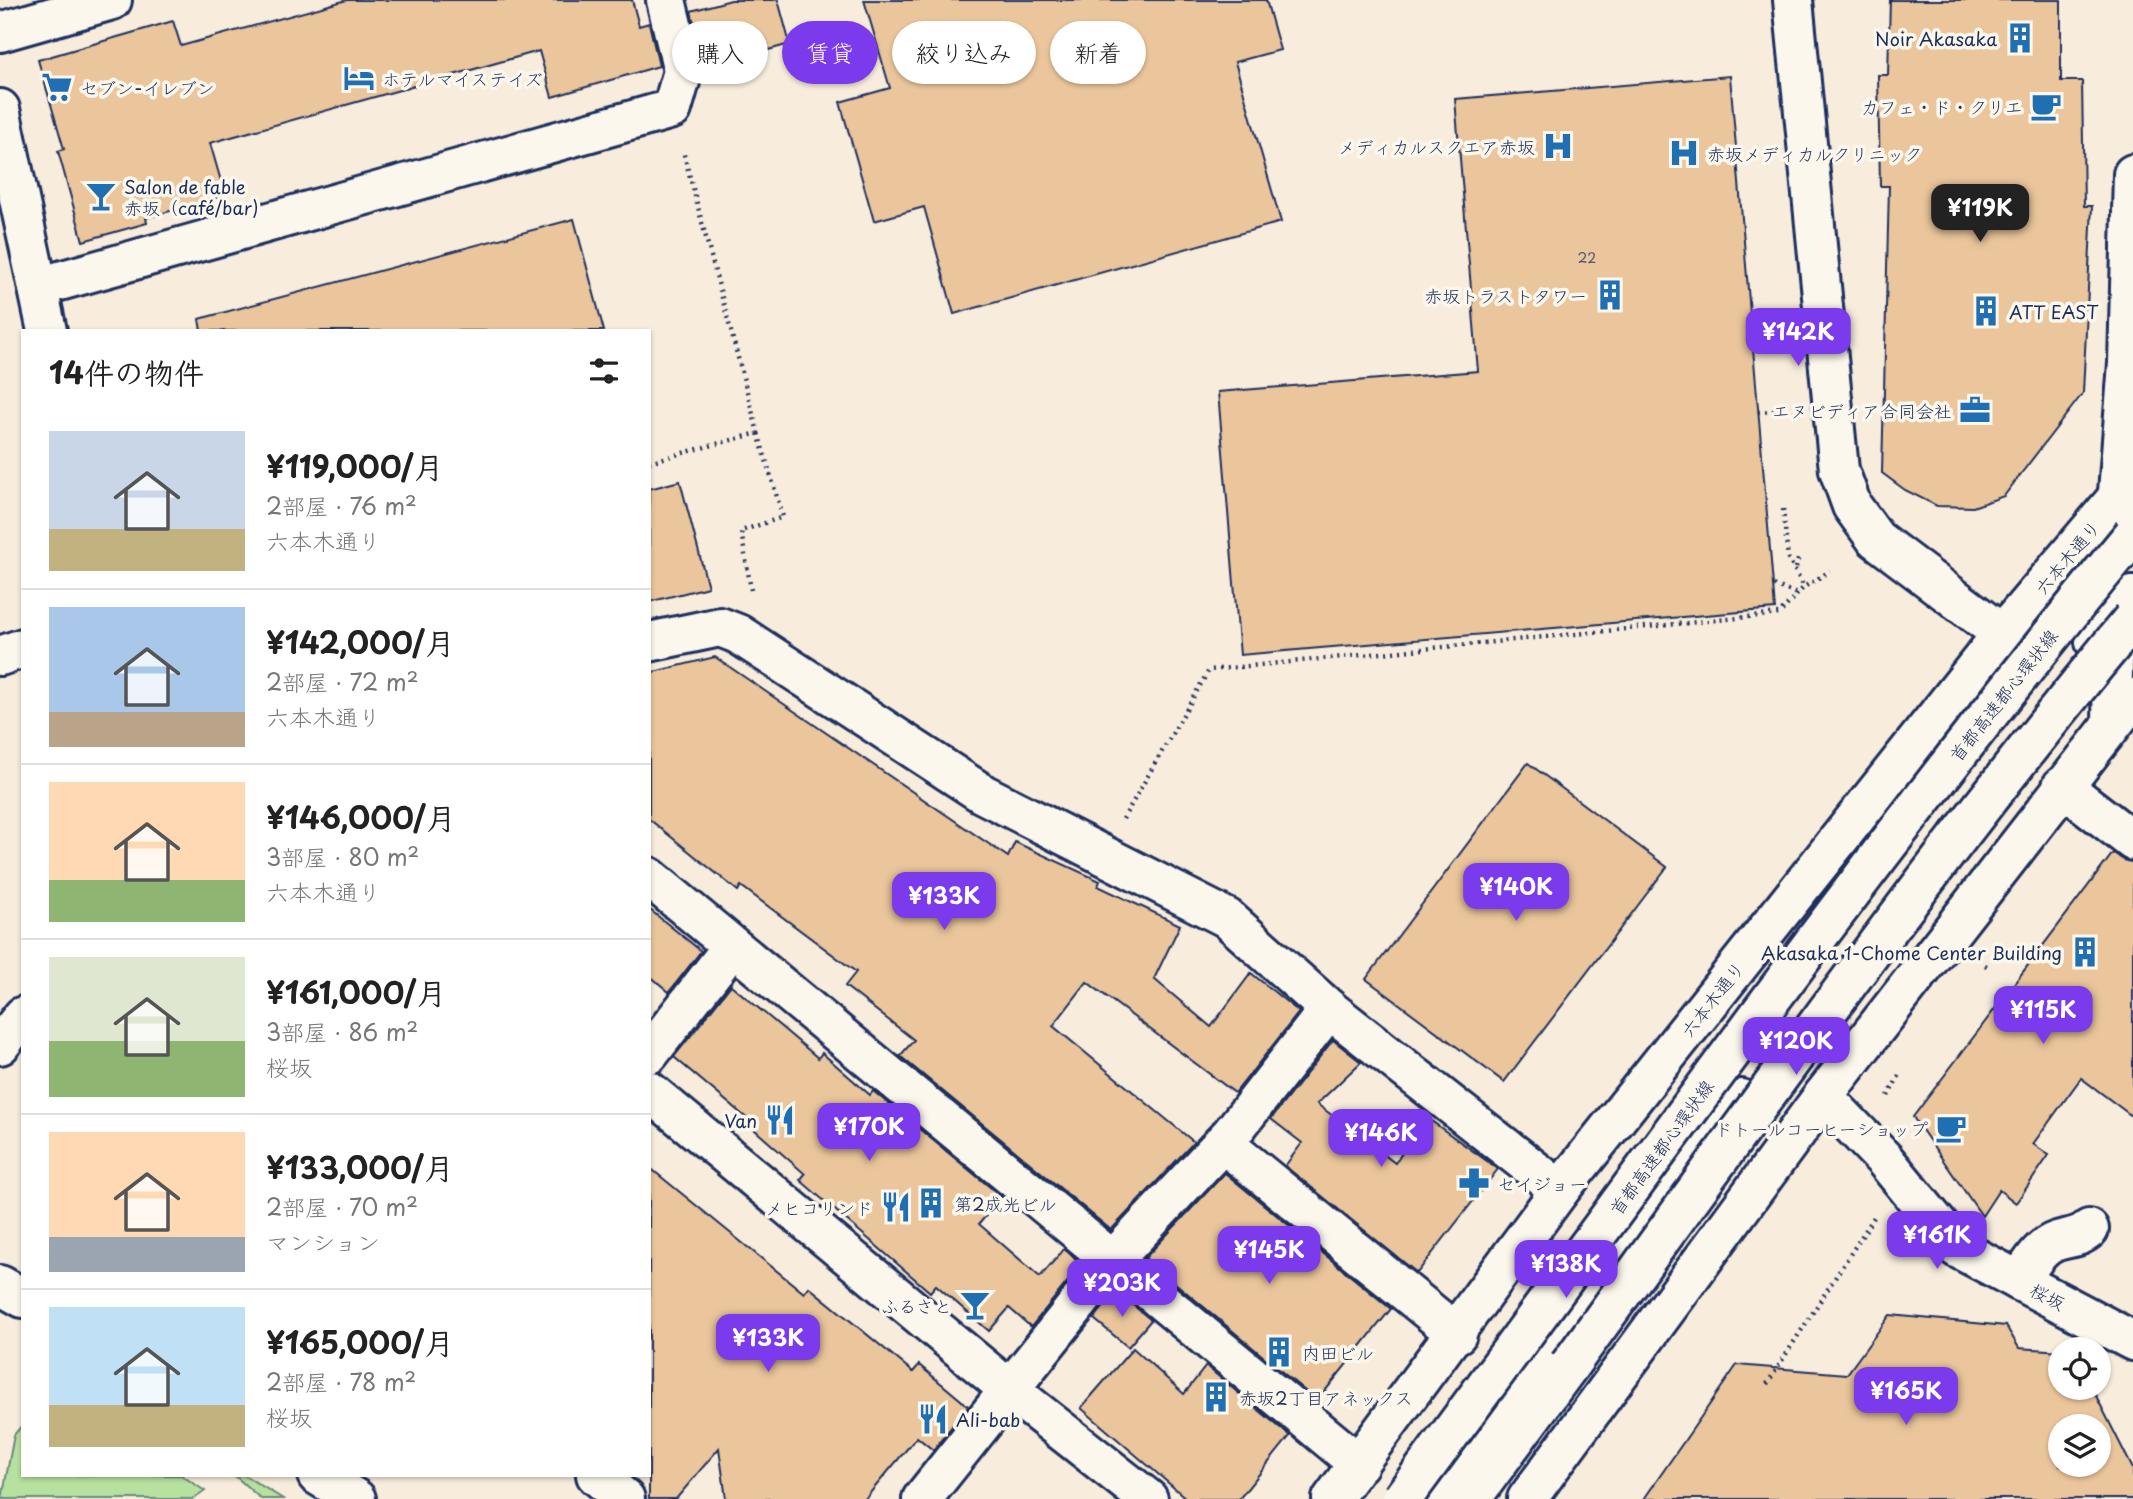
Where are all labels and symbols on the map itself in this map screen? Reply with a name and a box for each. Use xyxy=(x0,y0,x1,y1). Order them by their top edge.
building icon: Noir Akasaka xyxy=(2003,21,2037,55)
place label: Noir Akasaka xyxy=(1875,25,1997,52)
hotel icon: ホテルマイステイズ xyxy=(342,61,376,95)
place label: ホテルマイステイズ xyxy=(382,65,543,92)
supermarket icon: セブン-イレブン xyxy=(40,70,74,104)
place label: セブン-イレブン xyxy=(80,74,215,101)
cafe icon: カフェ・ド・クリエ xyxy=(2029,89,2063,123)
place label: カフェ・ド・クリエ xyxy=(1861,93,2023,120)
hospital icon: メディカルスクエア赤坂 xyxy=(1541,129,1575,163)
place label: メディカルスクエア赤坂 xyxy=(1338,133,1535,160)
hospital icon: 赤坂メディカルクリニック xyxy=(1667,136,1701,170)
place label: 赤坂メディカルクリニック xyxy=(1707,140,1922,167)
place label: Salon de fable 赤坂（café/bar) xyxy=(124,173,259,221)
bar icon: Salon de fable 赤坂（café/bar) xyxy=(84,179,118,213)
pin: ¥119K xyxy=(1931,184,2029,244)
house number: 22 xyxy=(1578,247,1596,268)
building icon: 赤坂トラストタワー xyxy=(1593,278,1627,312)
place label: 赤坂トラストタワー xyxy=(1424,282,1587,309)
building icon: ATT EAST xyxy=(1969,294,2003,328)
place label: ATT EAST xyxy=(2009,298,2099,325)
pin: ¥142K xyxy=(1749,308,1847,368)
office icon: エヌビディア合同会社 xyxy=(1958,393,1992,427)
place label: エヌビディア合同会社 xyxy=(1772,397,1952,424)
street label: 六本木通り xyxy=(2028,514,2106,600)
street label: 首都高速都心環状線 xyxy=(1942,623,2064,767)
pin: ¥140K xyxy=(1467,864,1565,923)
pin: ¥133K xyxy=(895,872,993,932)
building icon: Akasaka 1-Chome Center Building xyxy=(2068,935,2102,969)
place label: Akasaka 1-Chome Center Building xyxy=(1761,939,2062,966)
street label: 六本木通り xyxy=(1674,955,1750,1043)
pin: ¥115K xyxy=(1994,986,2092,1046)
pin: ¥120K xyxy=(1747,1018,1845,1077)
street label: 首都高速都心環状線 xyxy=(1602,1074,1720,1220)
restaurant icon: Van xyxy=(763,1103,797,1137)
pin: ¥170K xyxy=(820,1104,918,1163)
place label: Van xyxy=(725,1107,757,1134)
pin: ¥146K xyxy=(1332,1110,1430,1169)
cafe icon: ドトールコーヒーショップ xyxy=(1934,1111,1968,1145)
place label: ドトールコーヒーショップ xyxy=(1715,1115,1928,1142)
pharmacy icon: セイジョー xyxy=(1457,1166,1491,1200)
place label: セイジョー xyxy=(1497,1170,1587,1197)
building icon: 第2成光ビル xyxy=(914,1186,948,1220)
restaurant icon: メヒコリンド xyxy=(879,1190,913,1224)
place label: 第2成光ビル xyxy=(954,1190,1056,1217)
place label: メヒコリンド xyxy=(765,1194,873,1221)
pin: ¥161K xyxy=(1888,1212,1986,1271)
pin: ¥145K xyxy=(1220,1226,1318,1286)
pin: ¥138K xyxy=(1517,1240,1615,1300)
pin: ¥203K xyxy=(1073,1260,1171,1319)
street label: 桜坂 xyxy=(2026,1276,2070,1316)
bar icon: ふるさと xyxy=(958,1288,992,1322)
place label: ふるさと xyxy=(881,1292,952,1319)
pin: ¥133K xyxy=(719,1314,817,1374)
building icon: 内田ビル xyxy=(1262,1335,1296,1369)
place label: 内田ビル xyxy=(1302,1339,1374,1366)
pin: ¥165K xyxy=(1857,1368,1955,1427)
building icon: 赤坂2丁目アネックス xyxy=(1199,1380,1233,1414)
place label: 赤坂2丁目アネックス xyxy=(1239,1384,1413,1411)
restaurant icon: Ali-bab xyxy=(916,1402,950,1436)
place label: Ali-bab xyxy=(956,1406,1020,1433)

